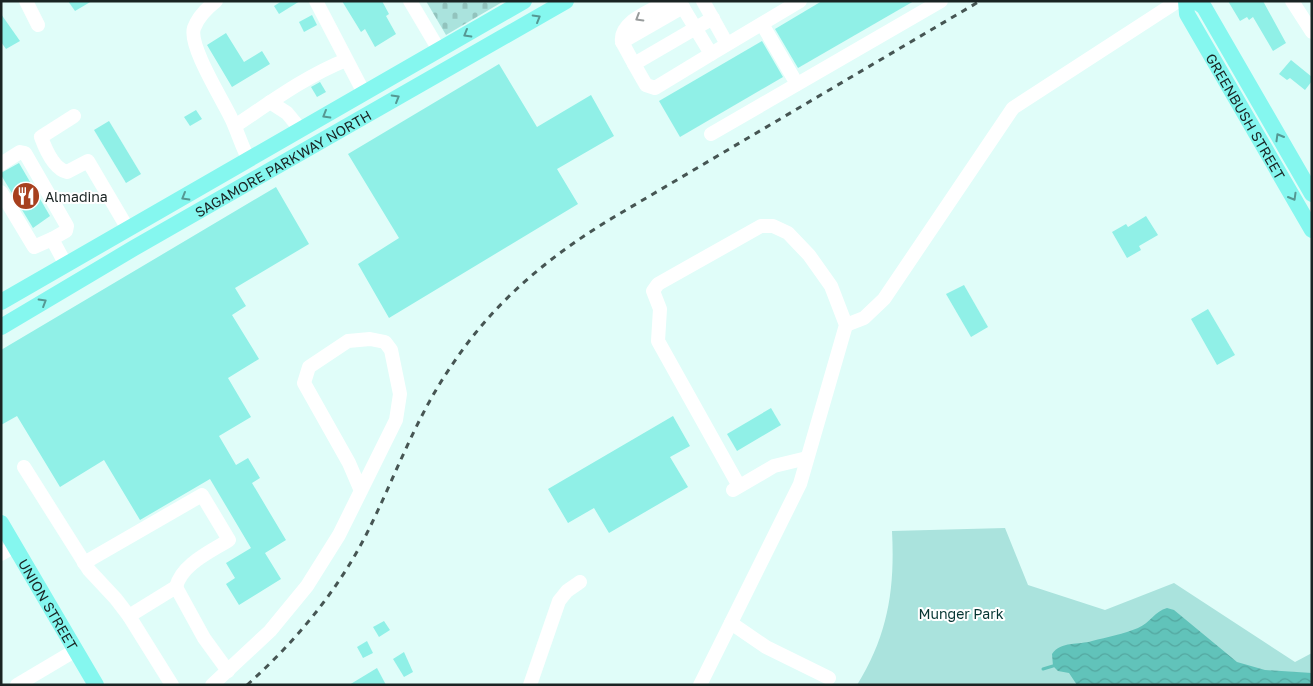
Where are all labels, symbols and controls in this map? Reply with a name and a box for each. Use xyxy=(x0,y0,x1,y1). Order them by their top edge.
one-way arrow xyxy=(636,11,645,21)
one-way arrow xyxy=(532,14,541,24)
one-way arrow xyxy=(463,28,472,38)
street label: GREENBUSH STREET xyxy=(1203,50,1289,182)
one-way arrow xyxy=(391,94,400,104)
street label: SAGAMORE PARKWAY NORTH xyxy=(191,106,374,220)
one-way arrow xyxy=(322,109,331,119)
one-way arrow xyxy=(1275,133,1285,142)
restaurant icon: Almadina xyxy=(11,181,41,211)
place label: Almadina xyxy=(45,188,108,205)
one-way arrow xyxy=(181,190,190,200)
one-way arrow xyxy=(1286,191,1296,200)
one-way arrow xyxy=(38,298,47,308)
street label: UNION STREET xyxy=(15,555,82,653)
park label: Munger Park xyxy=(918,605,1004,622)

